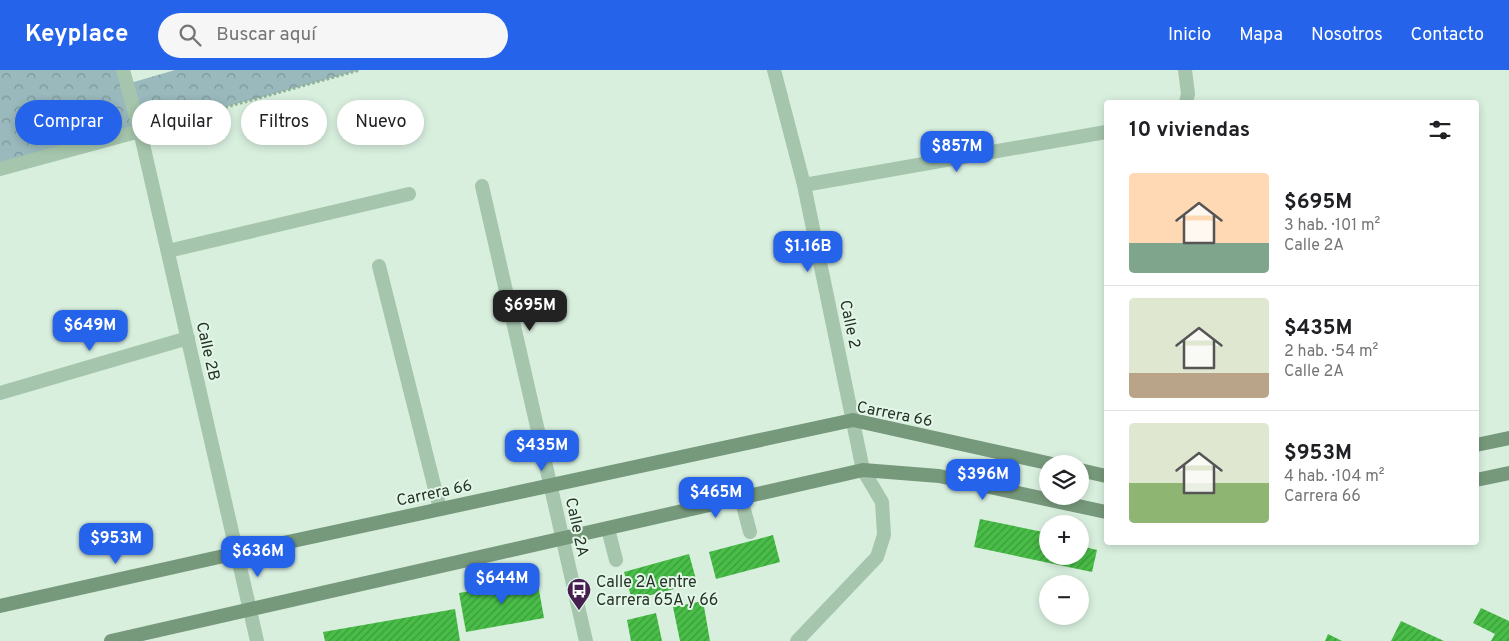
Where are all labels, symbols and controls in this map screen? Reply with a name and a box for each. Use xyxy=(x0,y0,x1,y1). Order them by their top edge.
search box xyxy=(158,13,508,58)
text: Keyplace xyxy=(25,20,128,50)
icon: search xyxy=(176,21,204,49)
text: Buscar aquí xyxy=(216,23,316,47)
text: Inicio xyxy=(1168,24,1211,47)
text: Mapa xyxy=(1239,24,1283,47)
text: Nosotros xyxy=(1311,24,1383,47)
text: Contacto xyxy=(1411,24,1484,47)
chip: Comprar xyxy=(15,100,122,145)
chip: Alquilar xyxy=(132,100,231,145)
chip: Filtros xyxy=(241,100,327,145)
chip: Nuevo xyxy=(337,100,424,145)
icon: filters xyxy=(1426,116,1454,144)
text: 10 viviendas xyxy=(1129,117,1250,144)
pin: $857M xyxy=(922,131,992,173)
text: $857M xyxy=(931,137,983,157)
text: $695M xyxy=(1284,189,1352,216)
icon: home xyxy=(1169,193,1229,253)
text: 3 hab. · 101 m² xyxy=(1284,216,1380,236)
pin: $1.16B xyxy=(767,230,849,273)
text: Calle 2A xyxy=(1284,236,1344,256)
text: $1.16B xyxy=(784,237,832,257)
pin: $695M xyxy=(495,290,565,332)
text: $695M xyxy=(504,296,556,316)
street label: Calle 2 xyxy=(834,298,864,351)
pin: $649M xyxy=(55,310,125,352)
text: $435M xyxy=(1284,315,1353,342)
text: $649M xyxy=(64,316,116,336)
icon: home xyxy=(1169,318,1229,378)
street label: Calle 2B xyxy=(191,320,224,383)
text: 2 hab. · 54 m² xyxy=(1284,342,1378,362)
text: Calle 2A xyxy=(1284,362,1344,382)
street label: Carrera 66 xyxy=(855,398,934,432)
pin: $435M xyxy=(507,430,577,472)
text: $435M xyxy=(516,436,568,456)
text: $953M xyxy=(1284,440,1352,467)
icon: home xyxy=(1169,443,1229,503)
map controls xyxy=(1039,455,1089,625)
button: layers xyxy=(1039,455,1089,505)
pin: $396M xyxy=(948,458,1018,501)
text: $396M xyxy=(957,465,1009,485)
text: 4 hab. · 104 m² xyxy=(1284,467,1385,487)
street label: Carrera 66 xyxy=(395,476,474,512)
pin: $465M xyxy=(681,476,751,519)
text: $465M xyxy=(690,483,742,503)
text: Carrera 66 xyxy=(1284,487,1361,507)
street label: Calle 2A xyxy=(560,496,592,559)
button: + xyxy=(1039,515,1089,565)
pin: $953M xyxy=(81,522,151,565)
text: $953M xyxy=(90,529,142,549)
pin: $636M xyxy=(223,536,293,578)
text: $636M xyxy=(232,542,284,562)
pin: $644M xyxy=(467,562,537,605)
text: $644M xyxy=(476,569,529,589)
place label: Calle 2A entre Carrera 65A y 66 xyxy=(596,573,718,611)
button: − xyxy=(1039,575,1089,625)
bus stop icon: Calle 2A entre Carrera 65A y 66 xyxy=(566,577,592,611)

